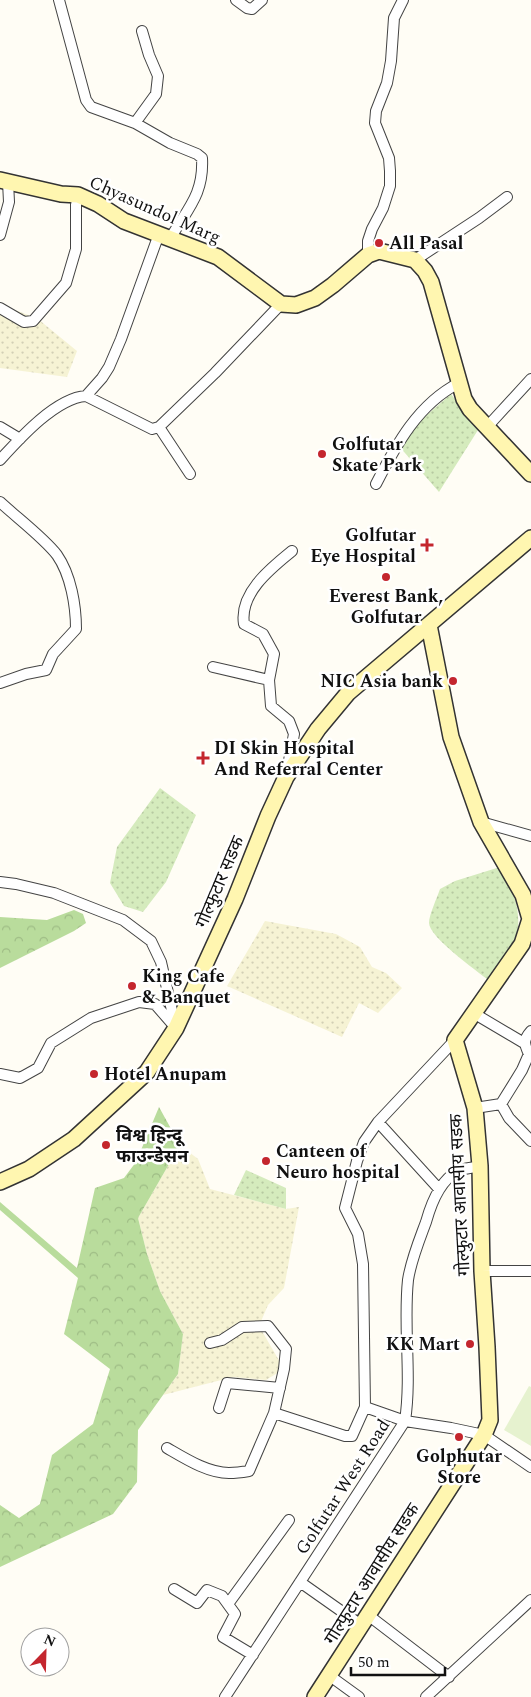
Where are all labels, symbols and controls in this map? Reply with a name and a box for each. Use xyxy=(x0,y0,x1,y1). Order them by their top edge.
street label: Chyasundol Marg xyxy=(85,169,225,251)
place label: All Pasal xyxy=(389,230,464,257)
marker: All Pasal xyxy=(373,237,385,249)
place label: Golfutar Skate Park xyxy=(332,431,423,479)
marker: Golfutar Skate Park xyxy=(316,448,328,460)
place label: Golfutar Eye Hospital xyxy=(310,522,416,570)
marker: Golfutar Eye Hospital xyxy=(420,538,434,552)
marker: Everest Bank, Golfutar xyxy=(380,571,392,583)
place label: Everest Bank, Golfutar xyxy=(329,583,443,631)
place label: NIC Asia bank xyxy=(321,668,443,695)
marker: NIC Asia bank xyxy=(447,675,459,687)
place label: DI Skin Hospital And Referral Center xyxy=(214,735,383,783)
marker: DI Skin Hospital And Referral Center xyxy=(196,751,210,765)
street label: गोल्फुटार सडक xyxy=(189,831,252,932)
place label: King Cafe & Banquet xyxy=(142,963,231,1011)
marker: King Cafe & Banquet xyxy=(126,980,138,992)
place label: Hotel Anupam xyxy=(104,1061,227,1088)
marker: Hotel Anupam xyxy=(88,1068,100,1080)
street label: गोल्फुटार आवासीय सडक xyxy=(442,1112,478,1277)
place label: विश्व हिन्दू फाउन्डेसन xyxy=(116,1122,189,1170)
place label: Canteen of Neuro hospital xyxy=(276,1138,400,1186)
marker: विश्व हिन्दू फाउन्डेसन xyxy=(100,1139,112,1151)
marker: Canteen of Neuro hospital xyxy=(260,1155,272,1167)
place label: KK Mart xyxy=(386,1331,460,1358)
marker: KK Mart xyxy=(464,1338,476,1350)
street label: Golfutar West Road xyxy=(289,1414,397,1560)
marker: Golphutar Store xyxy=(453,1431,465,1443)
place label: Golphutar Store xyxy=(416,1443,502,1491)
street label: गोल्फुटार आवासीय सडक xyxy=(318,1497,427,1650)
north arrow xyxy=(20,1627,70,1677)
text: N xyxy=(41,1629,59,1652)
scale bar xyxy=(351,1644,445,1676)
text: 50 m xyxy=(358,1651,390,1674)

